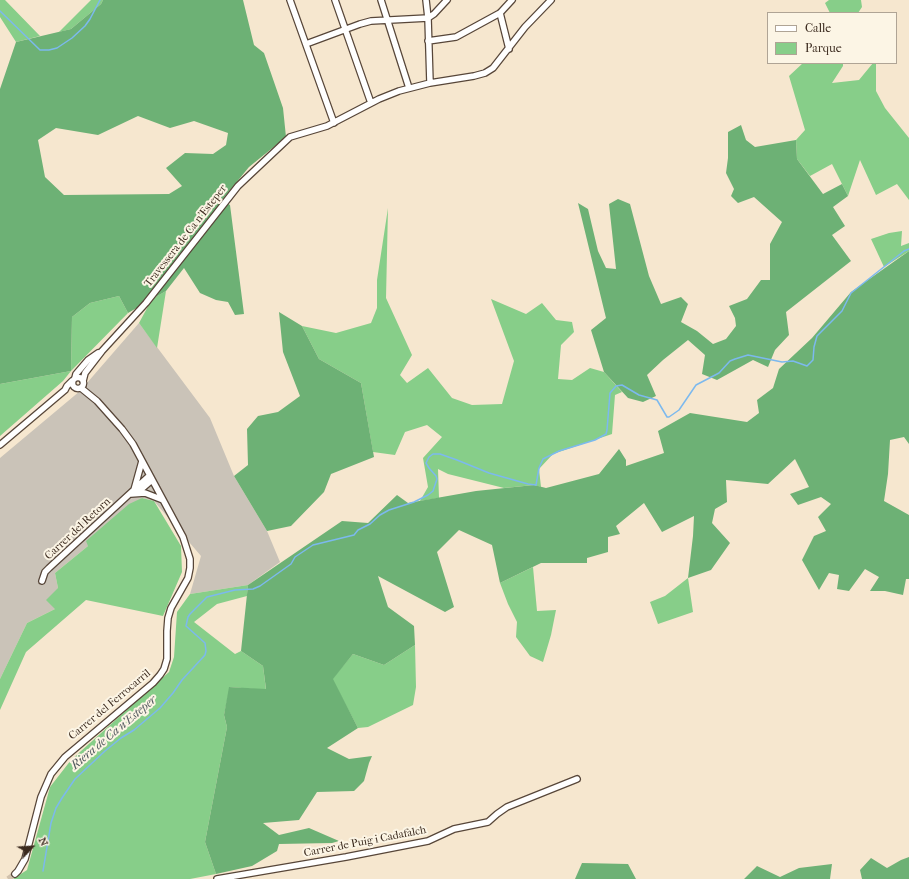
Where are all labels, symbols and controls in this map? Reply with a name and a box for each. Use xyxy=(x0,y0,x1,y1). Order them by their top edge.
legend xyxy=(767,12,897,64)
text: Calle xyxy=(805,21,831,35)
text: Parque xyxy=(805,41,842,55)
street label: Travessera de Ca n'Esteper xyxy=(142,182,230,290)
street label: Carrer del Retorn xyxy=(42,495,114,563)
street label: Carrer del Ferrocarril xyxy=(66,667,154,743)
water label: Riera de Ca n'Esteper xyxy=(68,693,160,773)
street label: Carrer de Puig i Cadafalch xyxy=(303,824,427,860)
north arrow xyxy=(12,827,52,867)
text: N xyxy=(36,835,51,848)

